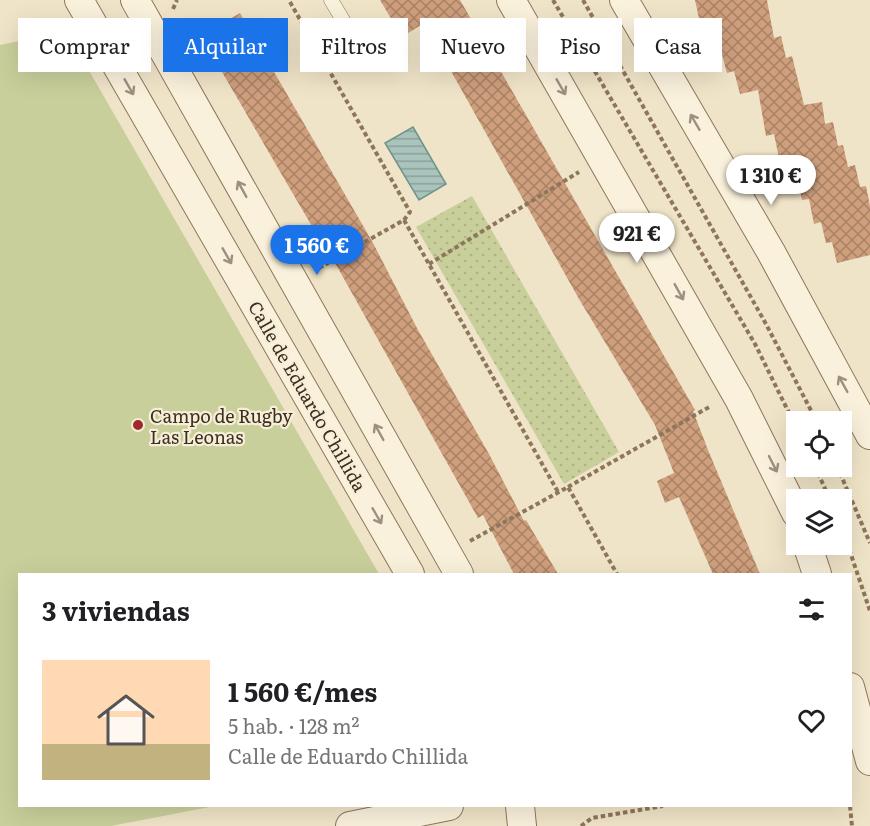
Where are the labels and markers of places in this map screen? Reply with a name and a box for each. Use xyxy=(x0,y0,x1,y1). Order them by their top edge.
pin: 1 310 € xyxy=(716,155,826,206)
pin: 921 € xyxy=(595,213,679,264)
pin: 1 560 € xyxy=(262,225,372,276)
place label: Campo de Rugby Las Leonas xyxy=(150,402,293,450)
marker: Campo de Rugby Las Leonas xyxy=(131,418,145,432)

